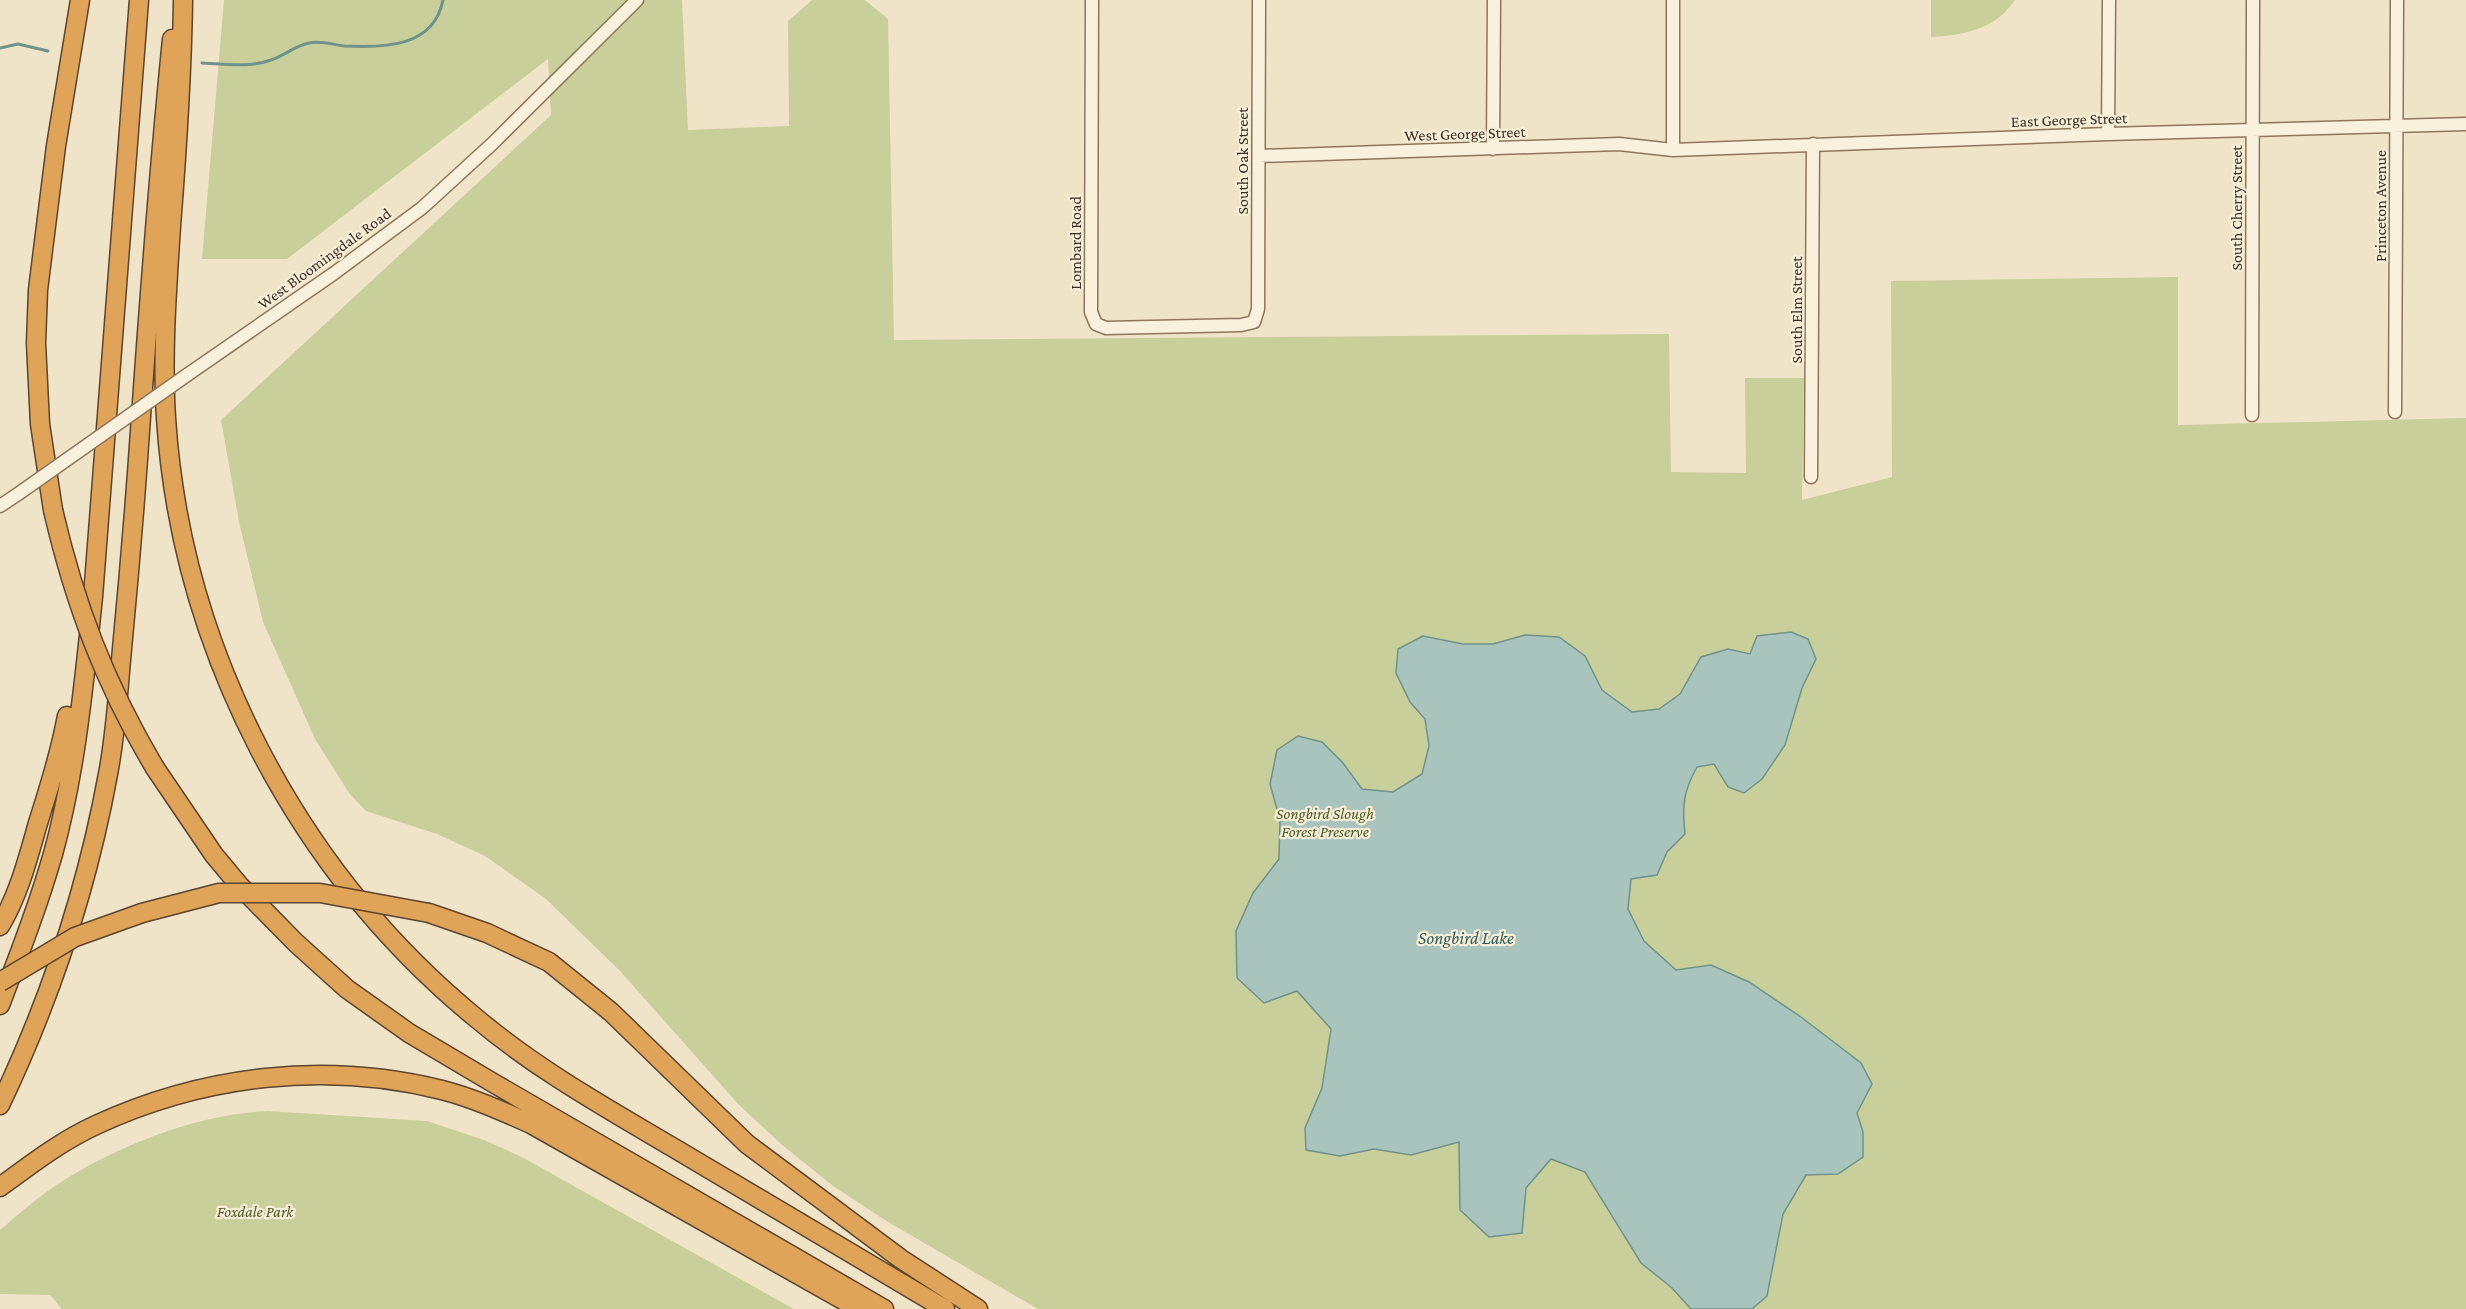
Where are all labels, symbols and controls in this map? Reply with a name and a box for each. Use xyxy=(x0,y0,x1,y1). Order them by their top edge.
street label: South Oak Street xyxy=(1234,107,1251,215)
street label: East George Street xyxy=(2011,109,2128,131)
street label: West George Street xyxy=(1404,123,1527,145)
street label: South Cherry Street xyxy=(2228,145,2246,271)
street label: Princeton Avenue xyxy=(2372,150,2389,262)
street label: Lombard Road xyxy=(1067,196,1084,290)
street label: West Bloomingdale Road xyxy=(254,204,395,313)
street label: South Elm Street xyxy=(1788,256,1805,364)
park label: Songbird Slough Forest Preserve xyxy=(1276,805,1374,840)
water label: Songbird Lake xyxy=(1418,928,1514,948)
park label: Foxdale Park xyxy=(217,1203,294,1220)

